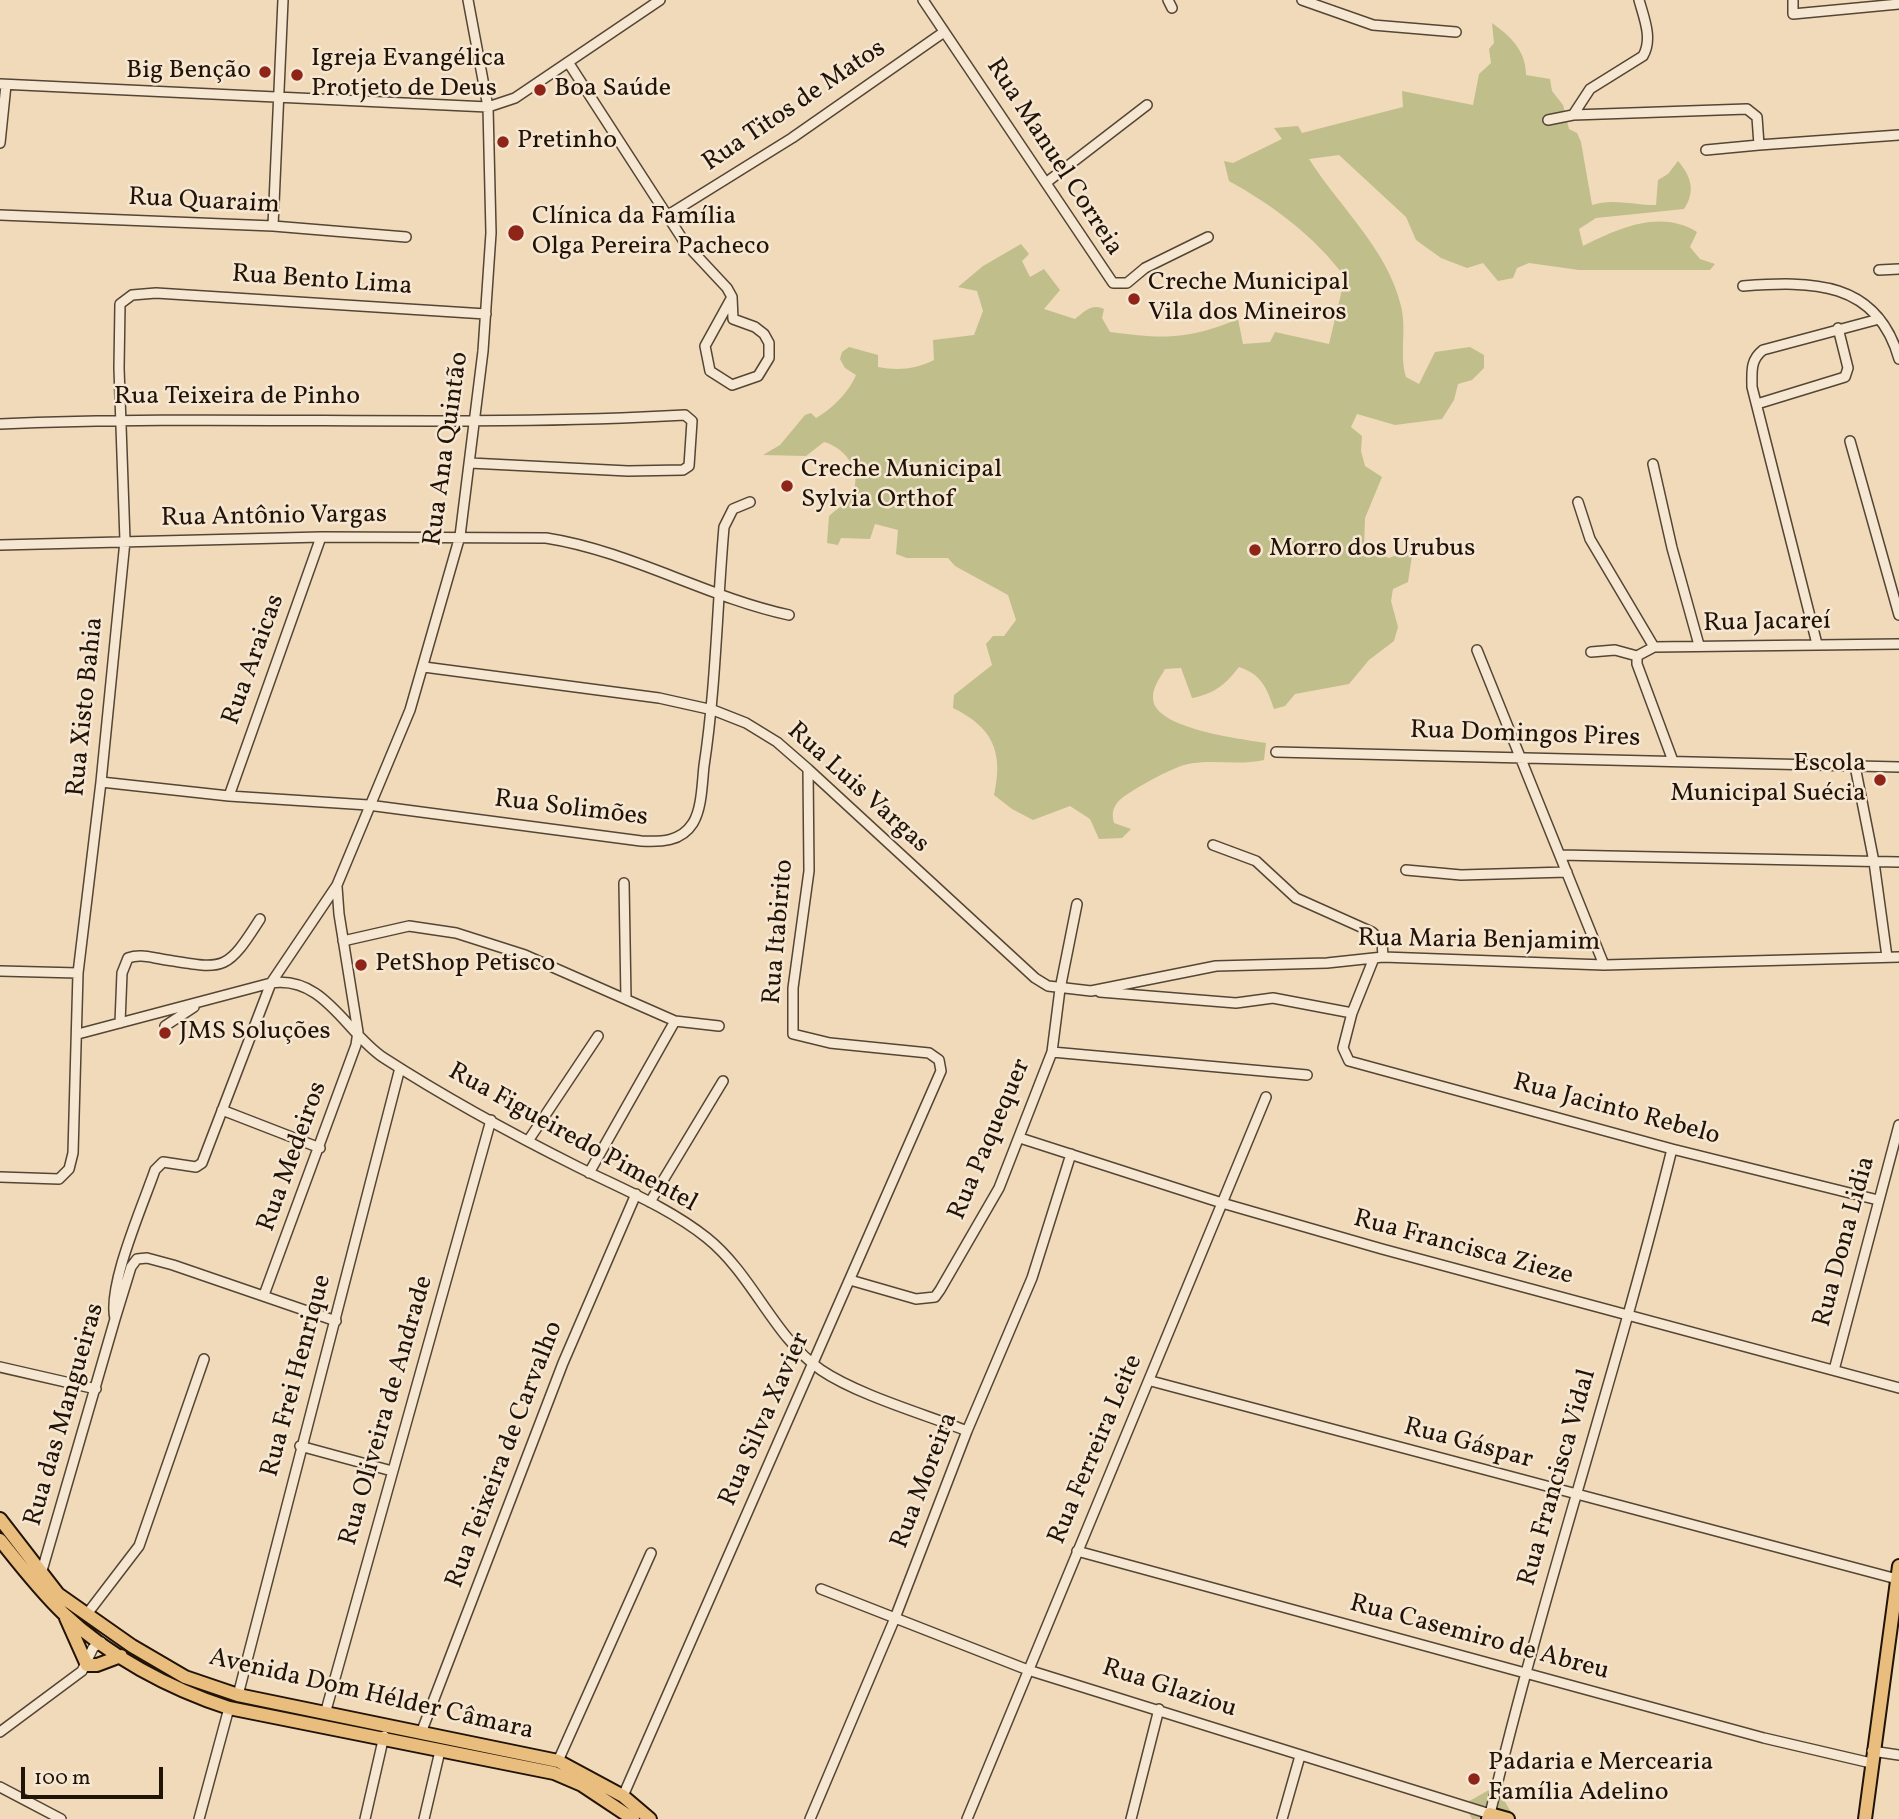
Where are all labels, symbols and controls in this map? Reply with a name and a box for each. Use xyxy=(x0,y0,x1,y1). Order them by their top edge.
street label: Rua Titos de Matos xyxy=(698,34,892,180)
place label: Igreja Evangélica Protjeto de Deus xyxy=(311,44,506,106)
street label: Rua Manuel Correia xyxy=(978,54,1128,262)
place label: Big Benção xyxy=(126,56,251,88)
marker: Big Benção xyxy=(257,64,273,80)
marker: Igreja Evangélica Protjeto de Deus xyxy=(289,67,305,83)
place label: Boa Saúde xyxy=(554,74,671,106)
marker: Boa Saúde xyxy=(532,82,548,98)
place label: Pretinho xyxy=(517,126,617,158)
marker: Pretinho xyxy=(495,134,511,150)
street label: Rua Quaraim xyxy=(127,183,281,223)
place label: Clínica da Família Olga Pereira Pacheco xyxy=(532,202,770,264)
marker: Clínica da Família Olga Pereira Pacheco xyxy=(506,223,526,243)
street label: Rua Bento Lima xyxy=(231,260,413,304)
place label: Creche Municipal Vila dos Mineiros xyxy=(1148,268,1349,330)
marker: Creche Municipal Vila dos Mineiros xyxy=(1126,291,1142,307)
street label: Rua Ana Quintão xyxy=(419,350,477,548)
street label: Rua Teixeira de Pinho xyxy=(114,382,360,414)
place label: Creche Municipal Sylvia Orthof xyxy=(801,455,1002,516)
marker: Creche Municipal Sylvia Orthof xyxy=(779,478,795,494)
street label: Rua Antônio Vargas xyxy=(161,500,387,536)
place label: Morro dos Urubus xyxy=(1269,534,1475,566)
marker: Morro dos Urubus xyxy=(1247,542,1263,558)
street label: Rua Araicas xyxy=(217,591,293,729)
street label: Rua Jacareí xyxy=(1703,607,1831,641)
street label: Rua Xisto Bahia xyxy=(62,616,112,798)
street label: Rua Domingos Pires xyxy=(1409,716,1641,756)
street label: Rua Luis Vargas xyxy=(779,717,935,861)
place label: Escola Municipal Suécia xyxy=(1670,749,1866,810)
marker: Escola Municipal Suécia xyxy=(1872,772,1888,788)
street label: Rua Solimões xyxy=(492,785,650,835)
street label: Rua Itabirito xyxy=(758,858,802,1006)
street label: Rua Maria Benjamim xyxy=(1357,924,1601,960)
place label: PetShop Petisco xyxy=(375,949,555,981)
marker: PetShop Petisco xyxy=(353,957,369,973)
place label: JMS Soluções xyxy=(179,1017,331,1049)
marker: JMS Soluções xyxy=(157,1025,173,1041)
street label: Rua Paquequer xyxy=(943,1055,1039,1225)
street label: Rua Figueiredo Pimentel xyxy=(442,1057,702,1221)
street label: Rua Jacinto Rebelo xyxy=(1509,1068,1723,1154)
street label: Rua Medeiros xyxy=(252,1078,336,1236)
street label: Rua Dona Lidia xyxy=(1808,1153,1884,1331)
street label: Rua Francisca Zieze xyxy=(1350,1205,1576,1293)
street label: Rua Frei Henrique xyxy=(256,1272,340,1480)
street label: Rua Oliveira de Andrade xyxy=(335,1272,441,1550)
street label: Rua das Mangueiras xyxy=(19,1300,113,1530)
street label: Rua Teixeira de Carvalho xyxy=(441,1317,571,1593)
street label: Rua Silva Xavier xyxy=(714,1328,818,1512)
street label: Rua Ferreira Leite xyxy=(1043,1350,1151,1550)
street label: Rua Francisca Vidal xyxy=(1513,1366,1605,1590)
street label: Rua Moreira xyxy=(886,1409,966,1553)
street label: Rua Gáspar xyxy=(1400,1413,1536,1477)
street label: Rua Casemiro de Abreu xyxy=(1346,1589,1612,1689)
street label: Avenida Dom Hélder Câmara xyxy=(206,1643,536,1749)
street label: Rua Glaziou xyxy=(1098,1654,1240,1726)
place label: Padaria e Mercearia Família Adelino xyxy=(1488,1748,1714,1810)
scale bar xyxy=(24,1752,166,1796)
text: 100 m xyxy=(34,1764,91,1793)
marker: Padaria e Mercearia Família Adelino xyxy=(1466,1771,1482,1787)

